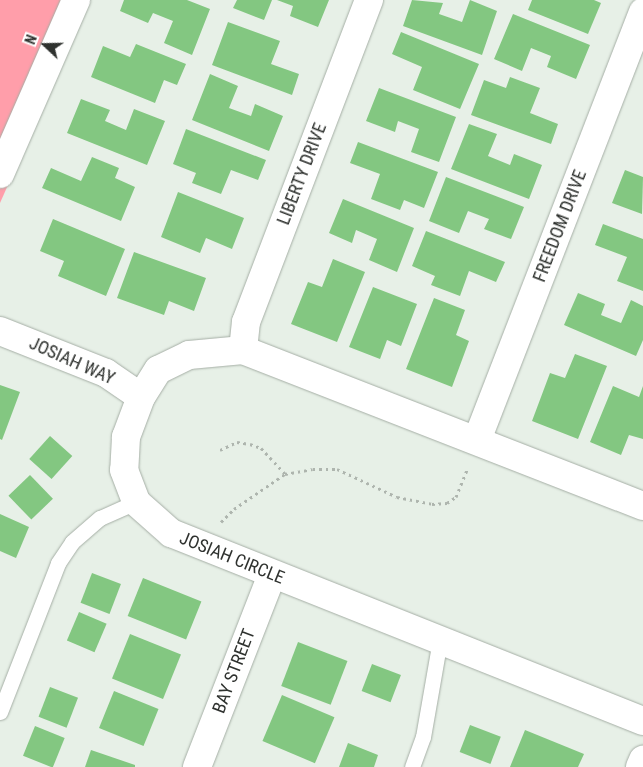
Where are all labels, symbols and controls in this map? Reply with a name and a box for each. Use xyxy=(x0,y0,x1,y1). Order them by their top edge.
north arrow xyxy=(20,20,70,70)
text: N xyxy=(22,33,40,47)
street label: LIBERTY DRIVE xyxy=(273,120,331,228)
street label: FREEDOM DRIVE xyxy=(529,167,591,285)
street label: JOSIAH WAY xyxy=(26,333,118,389)
street label: JOSIAH CIRCLE xyxy=(176,527,288,589)
street label: BAY STREET xyxy=(208,626,260,716)

